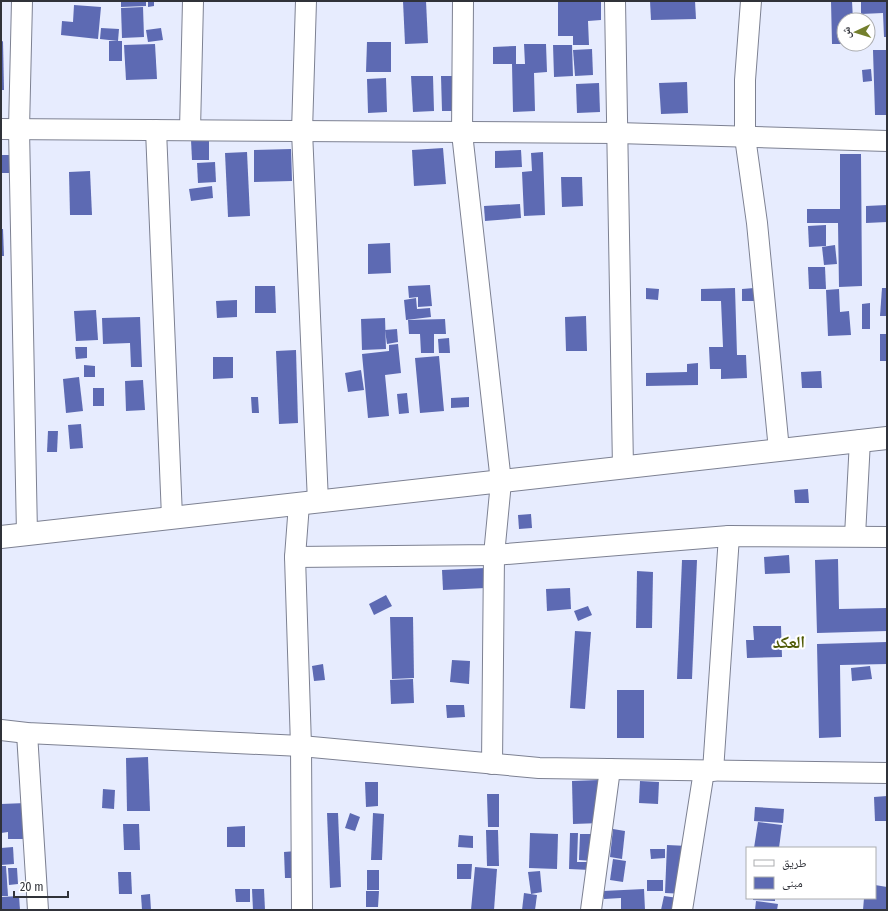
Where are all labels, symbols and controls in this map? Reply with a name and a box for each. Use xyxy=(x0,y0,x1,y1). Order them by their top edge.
north arrow xyxy=(836,12,876,52)
text: ش xyxy=(840,26,854,39)
district label: العكد xyxy=(773,632,805,653)
legend xyxy=(746,847,876,899)
text: طريق xyxy=(782,856,807,870)
scale bar xyxy=(14,873,68,899)
text: مبنى xyxy=(782,876,803,890)
text: 20 m xyxy=(20,880,44,894)

